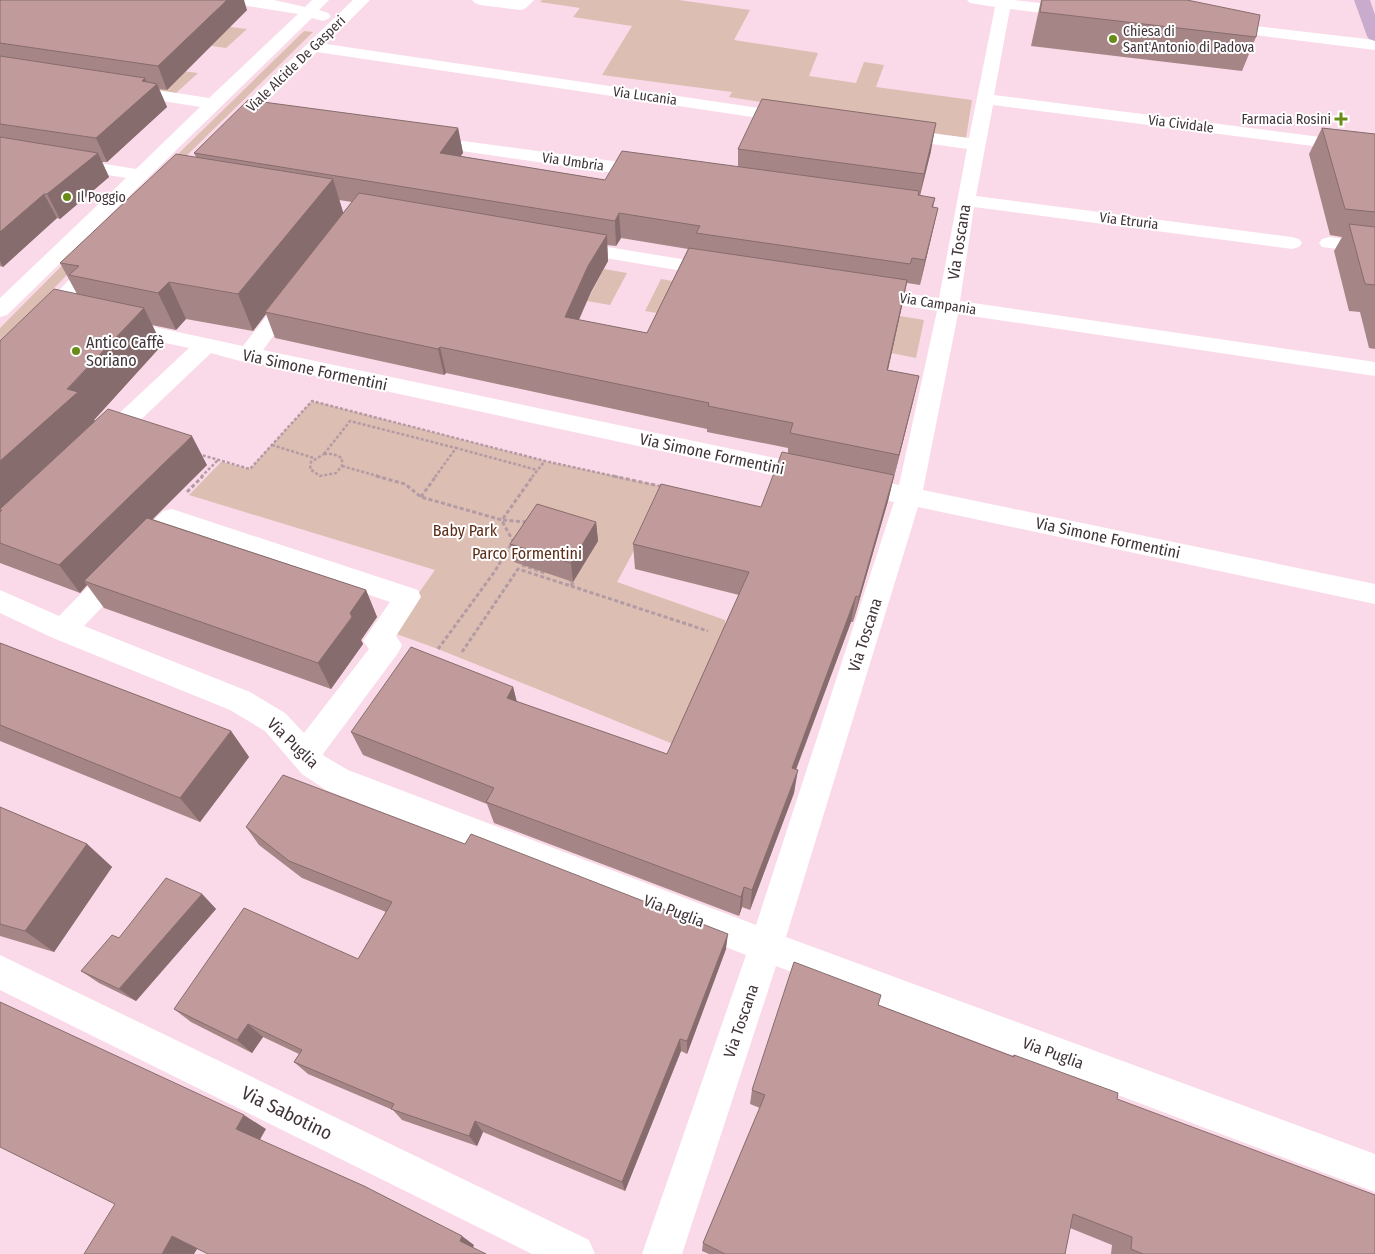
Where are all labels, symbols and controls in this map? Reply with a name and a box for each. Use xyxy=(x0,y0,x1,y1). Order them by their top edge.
street label: Viale Alcide De Gasperi xyxy=(243,12,349,116)
place label: Chiesa di Sant'Antonio di Padova xyxy=(1123,23,1255,56)
marker: Chiesa di Sant'Antonio di Padova xyxy=(1107,33,1119,45)
street label: Via Lucania xyxy=(612,83,678,109)
place label: Farmacia Rosini xyxy=(1241,111,1331,128)
street label: Via Cividale xyxy=(1147,112,1215,136)
marker: Farmacia Rosini xyxy=(1335,113,1347,125)
street label: Via Umbria xyxy=(541,149,605,175)
place label: Il Poggio xyxy=(77,189,126,206)
marker: Il Poggio xyxy=(61,191,73,203)
street label: Via Toscana xyxy=(944,203,974,281)
street label: Via Etruria xyxy=(1099,209,1160,233)
street label: Via Campania xyxy=(898,290,978,318)
place label: Antico Caffè Soriano xyxy=(86,333,164,370)
marker: Antico Caffè Soriano xyxy=(70,345,82,357)
street label: Via Simone Formentini xyxy=(241,345,389,395)
street label: Via Simone Formentini xyxy=(638,429,786,479)
street label: Via Simone Formentini xyxy=(1034,513,1182,563)
park label: Baby Park xyxy=(433,521,498,540)
park label: Parco Formentini xyxy=(472,544,582,563)
street label: Via Toscana xyxy=(844,596,886,674)
street label: Via Puglia xyxy=(263,714,323,772)
street label: Via Puglia xyxy=(641,891,707,931)
street label: Via Toscana xyxy=(720,982,762,1060)
street label: Via Puglia xyxy=(1020,1033,1086,1073)
street label: Via Sabotino xyxy=(238,1081,336,1145)

